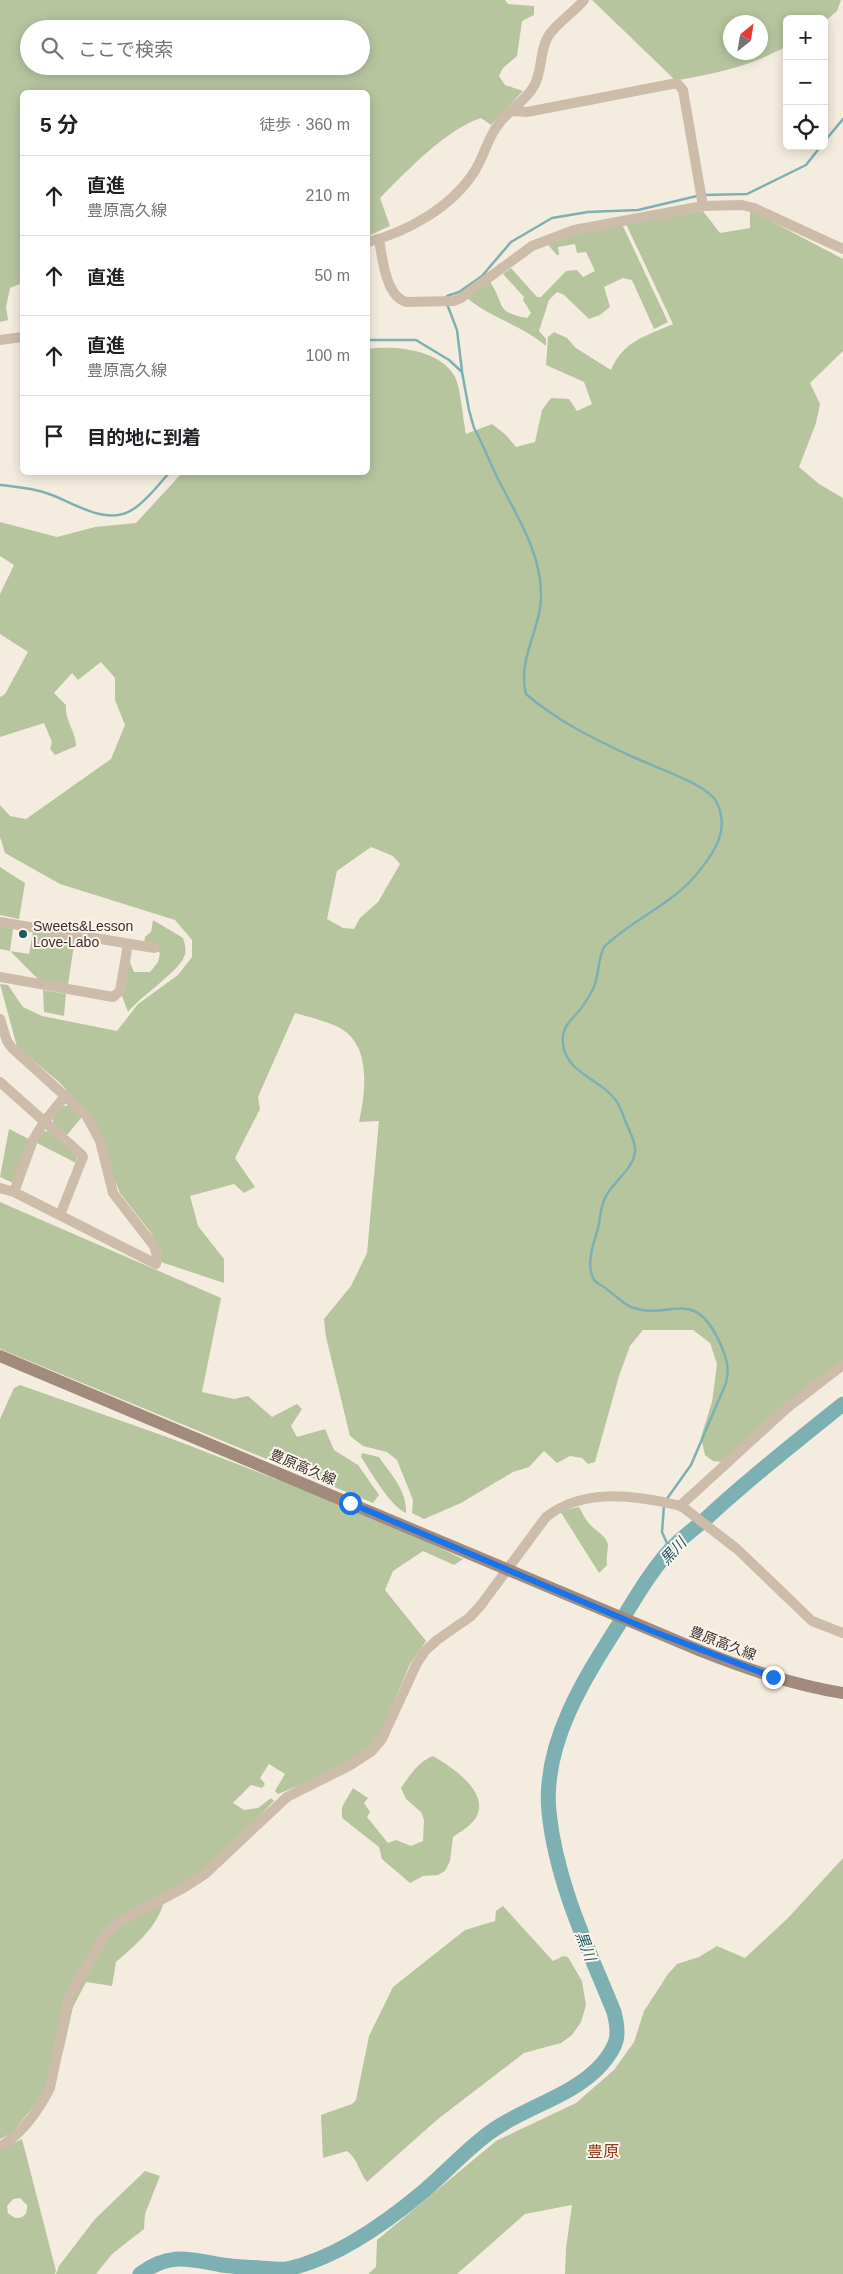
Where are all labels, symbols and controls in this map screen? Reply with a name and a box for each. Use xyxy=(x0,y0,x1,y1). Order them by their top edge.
north arrow xyxy=(723,15,768,60)
map controls xyxy=(783,15,828,150)
button: + xyxy=(783,15,828,60)
search box xyxy=(20,20,370,75)
icon: search xyxy=(38,34,66,62)
text: ここで検索 xyxy=(78,39,173,60)
button: − xyxy=(783,60,828,105)
button: locate xyxy=(783,105,828,150)
text: 5 分 xyxy=(40,113,79,136)
text: 徒歩 · 360 m xyxy=(259,116,350,133)
text: 直進 xyxy=(87,175,125,196)
icon: ahead xyxy=(40,182,68,210)
text: 210 m xyxy=(306,187,350,204)
text: 豊原高久線 xyxy=(87,202,167,219)
icon: ahead xyxy=(40,262,68,290)
text: 直進 xyxy=(87,267,125,288)
text: 50 m xyxy=(314,267,350,284)
text: 直進 xyxy=(87,335,125,356)
icon: ahead xyxy=(40,342,68,370)
text: 100 m xyxy=(306,347,350,364)
text: 豊原高久線 xyxy=(87,362,167,379)
icon: arrive xyxy=(40,422,68,450)
text: 目的地に到着 xyxy=(87,427,201,448)
place label: Sweets&Lesson Love-Labo xyxy=(33,918,133,950)
marker: Sweets&Lesson Love-Labo xyxy=(17,928,29,940)
street label: 豊原高久線 xyxy=(268,1446,338,1488)
route start xyxy=(339,1492,362,1515)
water label: 黒川 xyxy=(657,1533,691,1568)
street label: 豊原高久線 xyxy=(687,1623,759,1663)
route end xyxy=(762,1666,785,1689)
water label: 黒川 xyxy=(573,1929,600,1965)
district label: 豊原 xyxy=(587,2143,619,2160)

